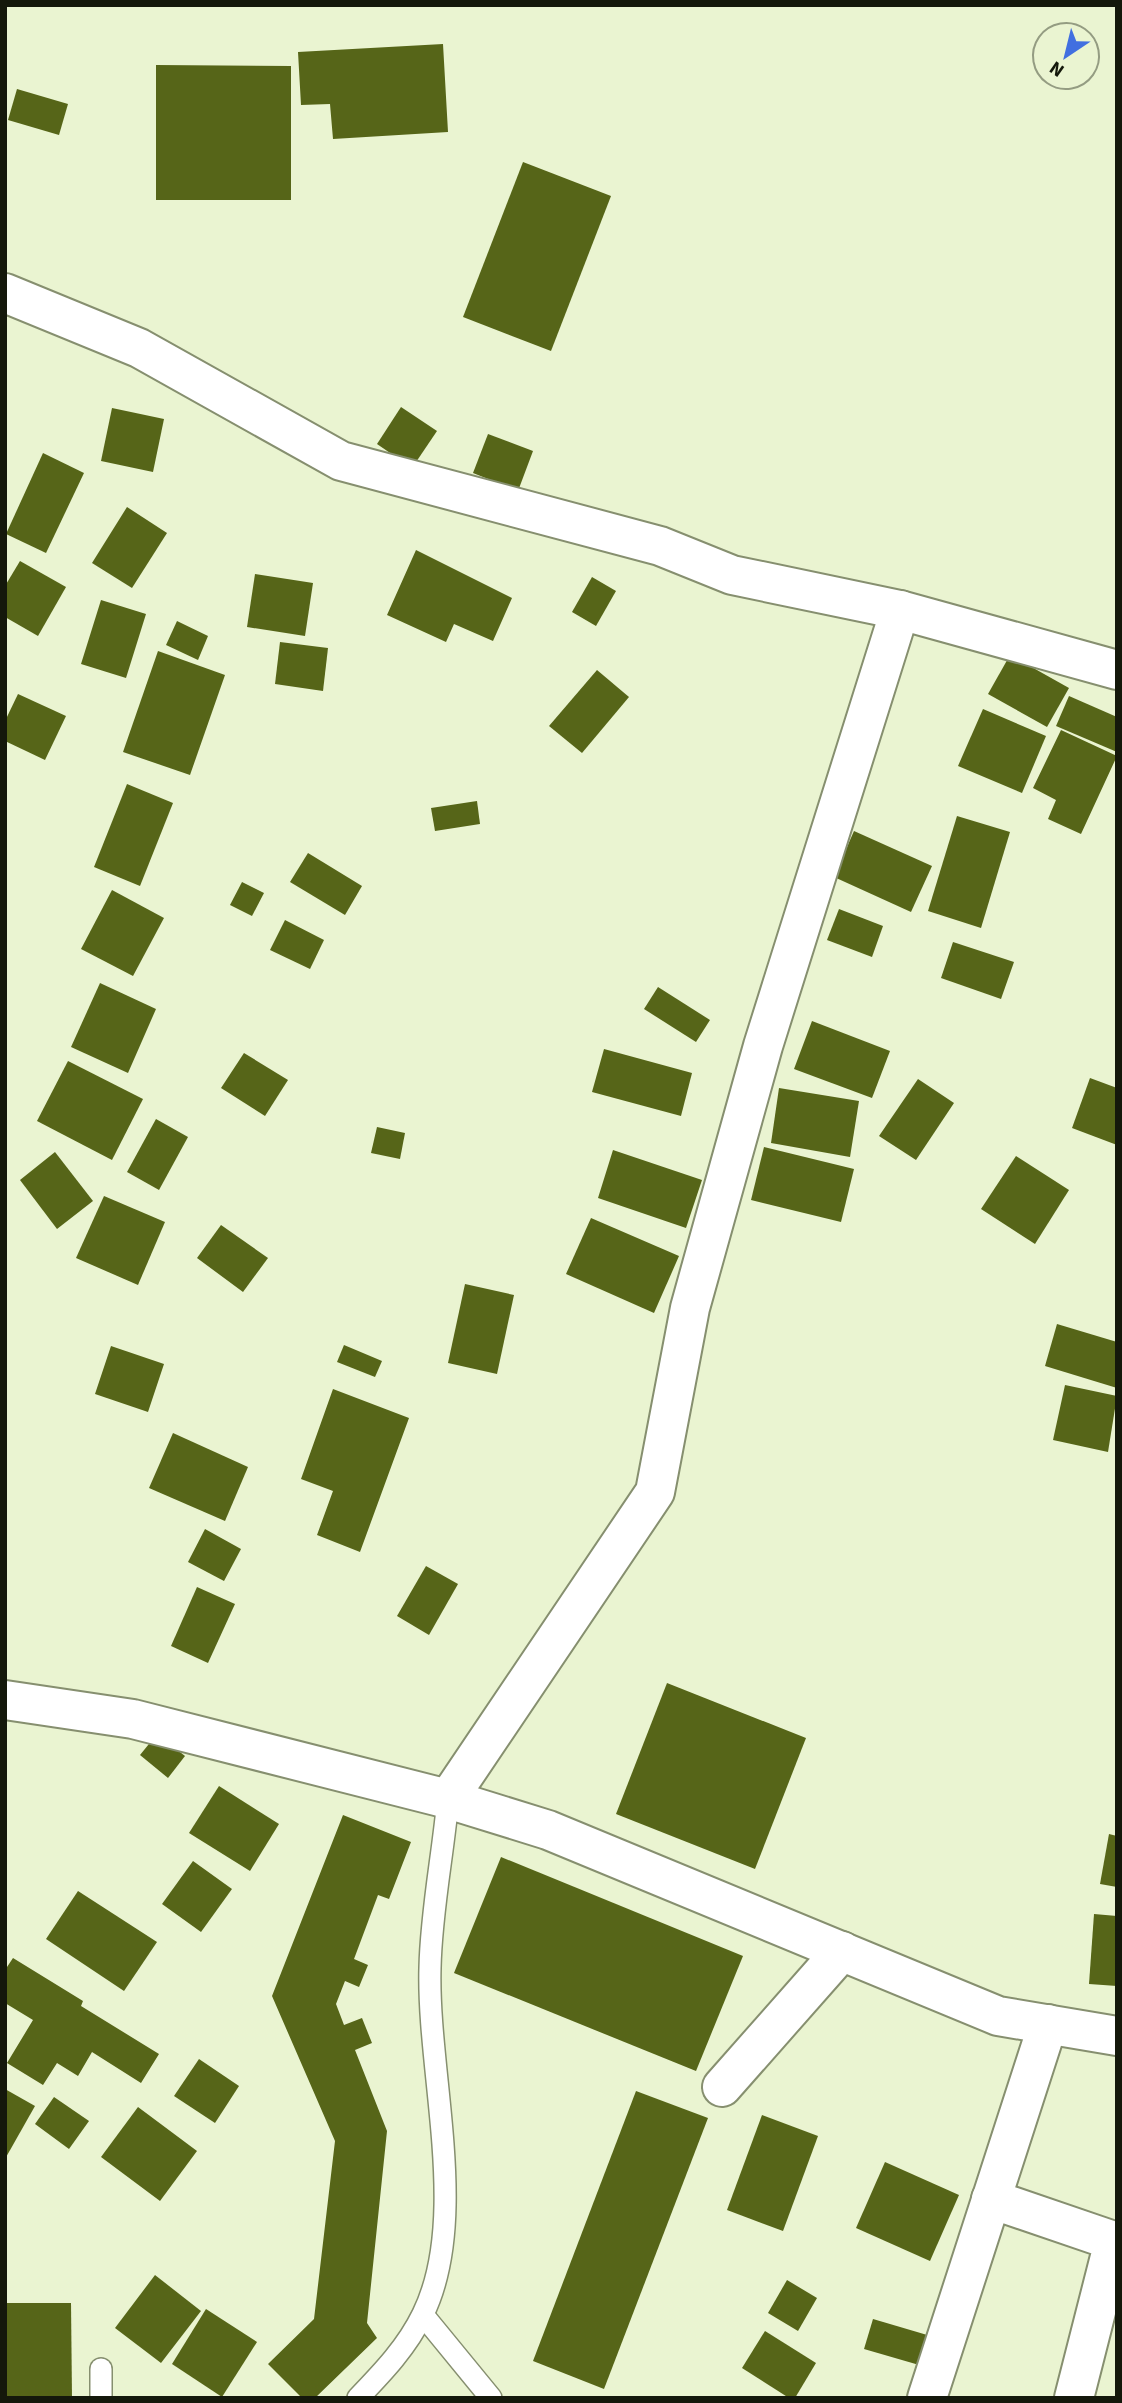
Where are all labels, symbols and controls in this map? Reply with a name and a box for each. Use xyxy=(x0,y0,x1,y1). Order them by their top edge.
north arrow xyxy=(1031,21,1101,91)
text: N xyxy=(1044,54,1070,83)

